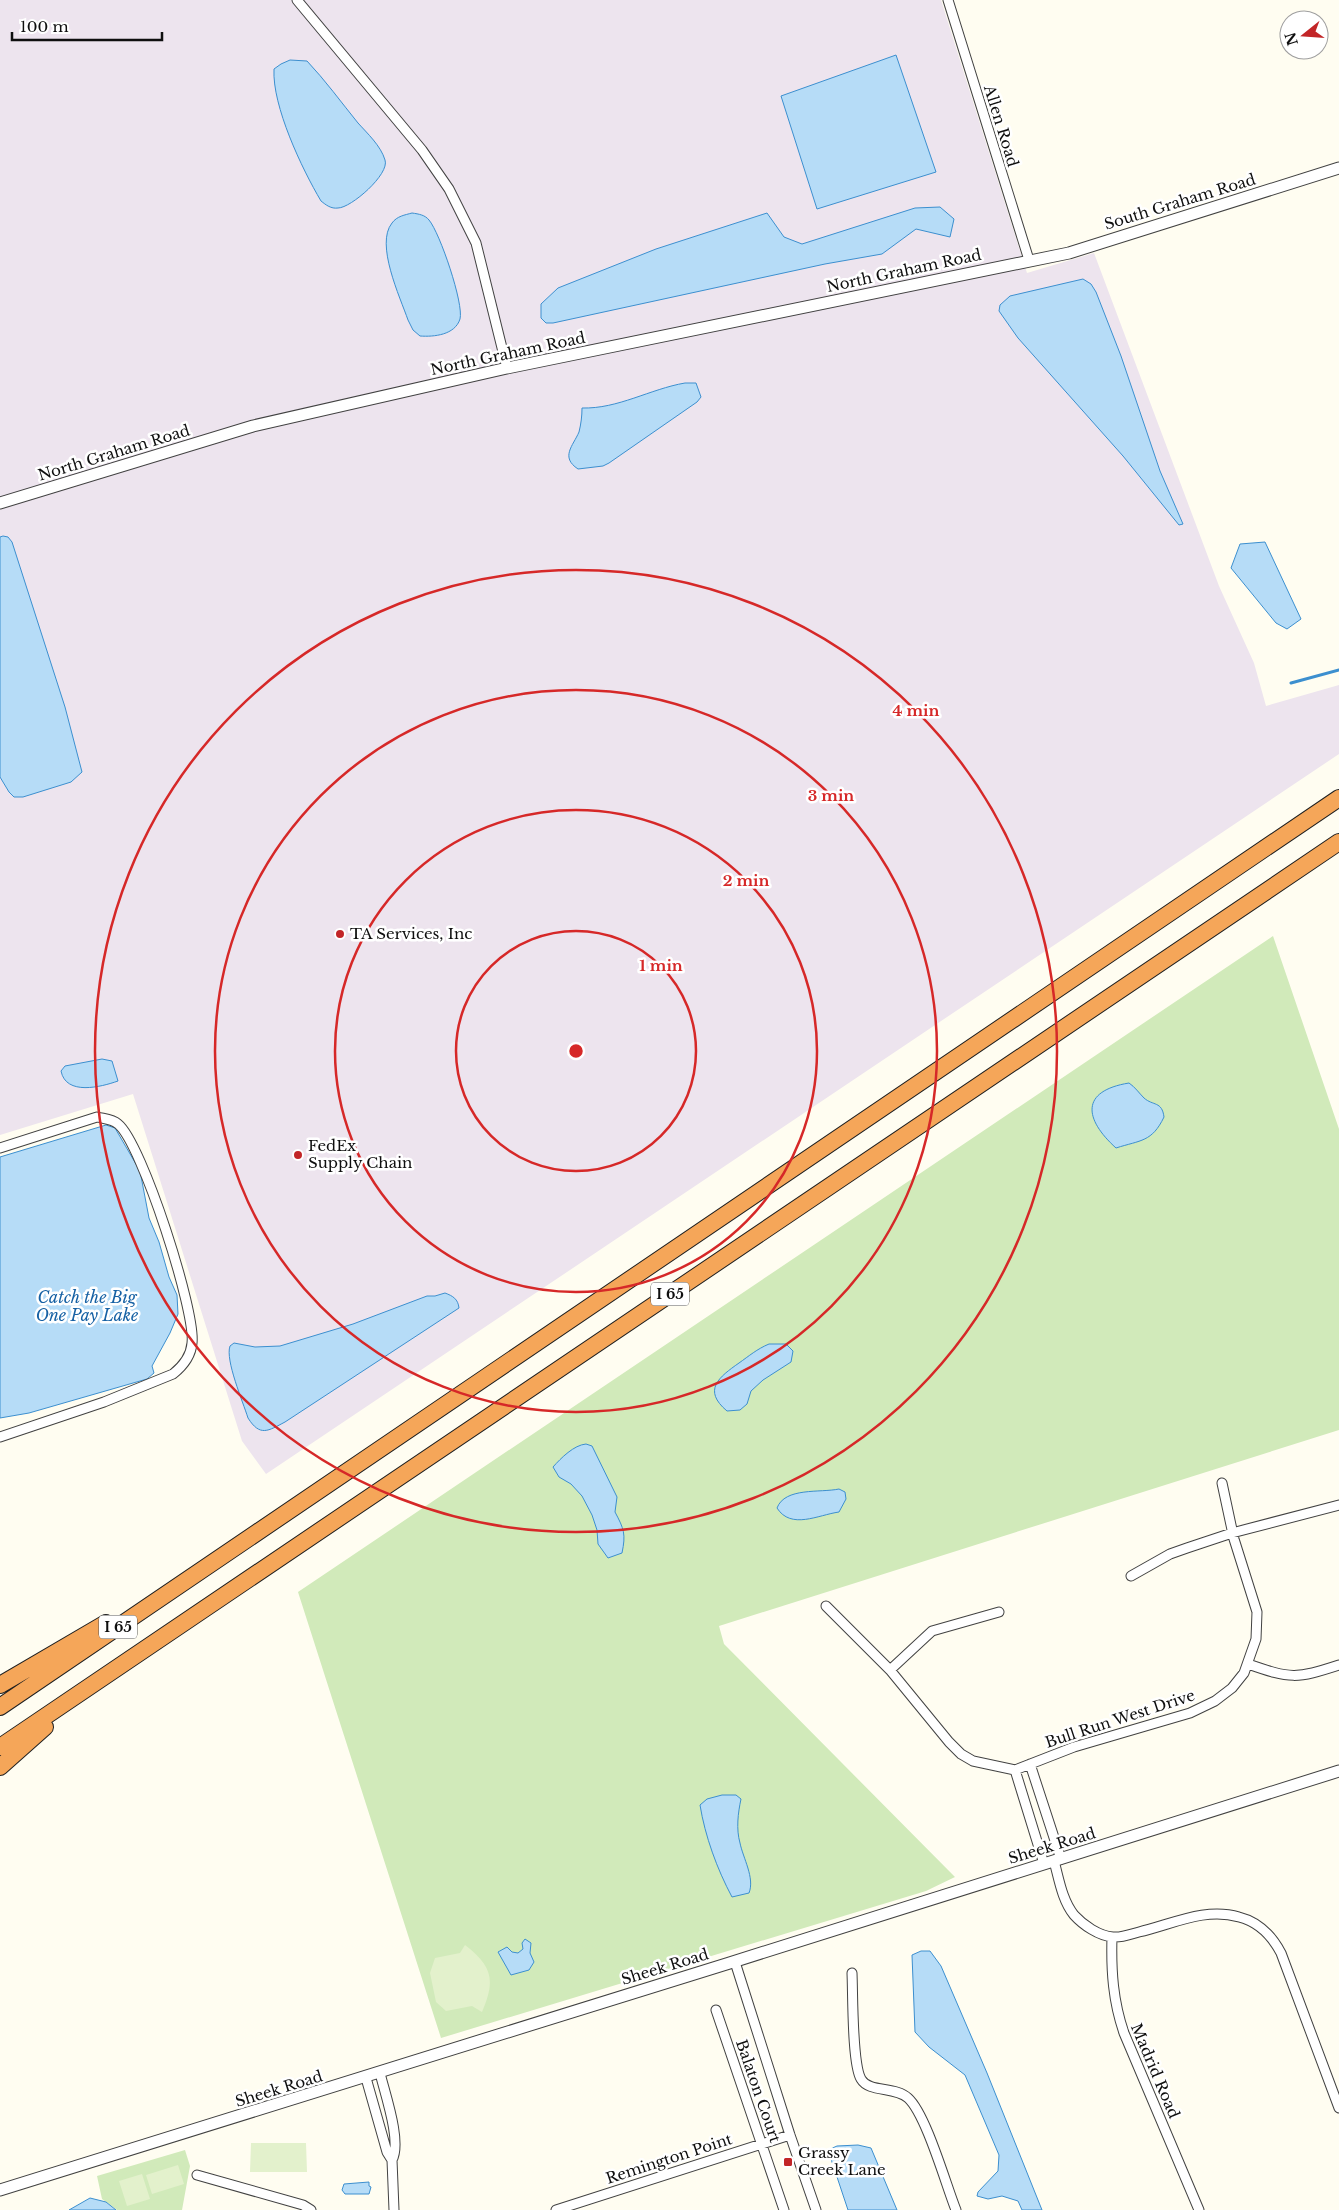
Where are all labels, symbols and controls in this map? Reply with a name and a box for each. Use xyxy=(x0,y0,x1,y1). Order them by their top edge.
scale bar xyxy=(12,10,162,42)
north arrow xyxy=(1279,10,1329,60)
text: 100 m xyxy=(20,17,69,36)
text: N xyxy=(1281,30,1302,48)
street label: Allen Road xyxy=(980,82,1023,169)
street label: South Graham Road xyxy=(1102,169,1258,234)
street label: North Graham Road xyxy=(825,245,983,296)
street label: North Graham Road xyxy=(429,328,587,379)
street label: North Graham Road xyxy=(36,420,192,485)
text: 4 min xyxy=(893,701,940,720)
text: 3 min xyxy=(808,786,854,805)
text: 2 min xyxy=(723,871,769,890)
place label: TA Services, Inc xyxy=(350,924,472,943)
marker: TA Services, Inc xyxy=(334,928,346,940)
text: 1 min xyxy=(639,956,683,975)
centre of rings xyxy=(567,1042,585,1060)
place label: FedEx Supply Chain xyxy=(308,1136,412,1172)
marker: FedEx Supply Chain xyxy=(292,1149,304,1161)
road number: I 65 xyxy=(651,1282,689,1306)
water label: Catch the Big One Pay Lake xyxy=(36,1287,139,1325)
road number: I 65 xyxy=(99,1615,137,1638)
street label: Bull Run West Drive xyxy=(1043,1685,1197,1752)
street label: Sheek Road xyxy=(1006,1823,1098,1868)
street label: Sheek Road xyxy=(619,1944,711,1989)
street label: Madrid Road xyxy=(1127,2020,1184,2121)
street label: Balaton Court xyxy=(732,2037,785,2145)
street label: Sheek Road xyxy=(233,2066,325,2111)
street label: Remington Point xyxy=(603,2129,735,2188)
place label: Grassy Creek Lane xyxy=(798,2143,886,2179)
marker: Grassy Creek Lane xyxy=(782,2156,794,2168)

